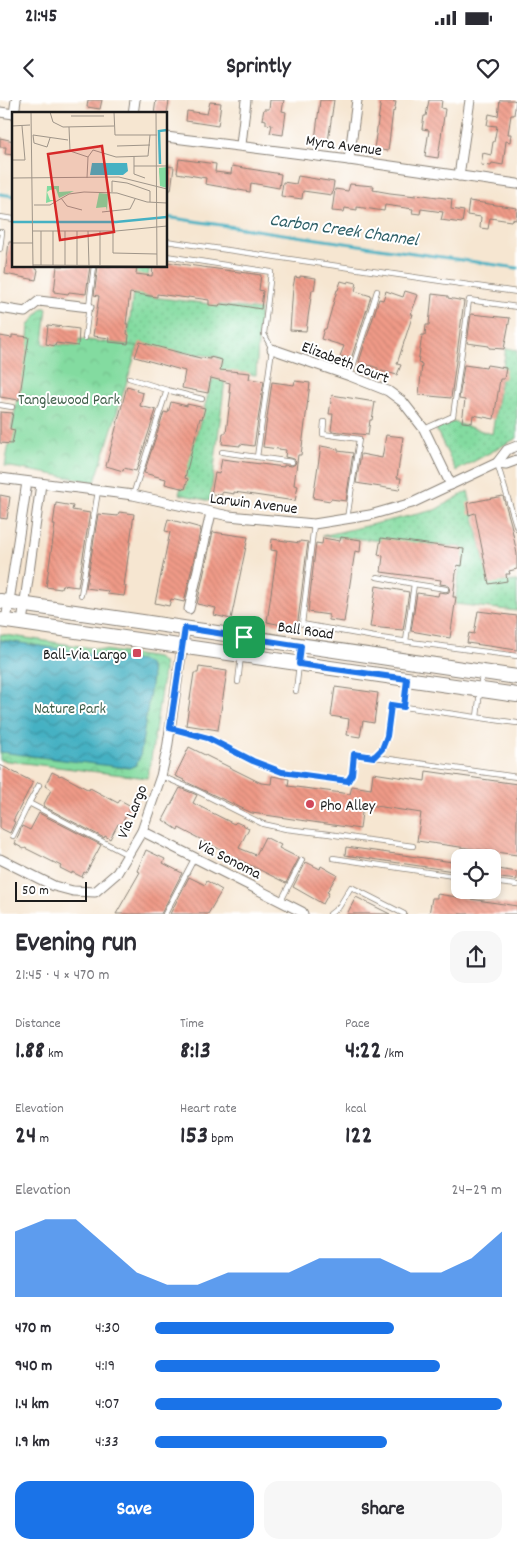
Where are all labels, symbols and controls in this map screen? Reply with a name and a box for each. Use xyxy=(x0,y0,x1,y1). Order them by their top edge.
text: 21:45 xyxy=(25,4,57,31)
text: Sprintly xyxy=(226,52,291,83)
icon: back xyxy=(15,54,43,82)
icon: heart xyxy=(474,54,502,82)
inset map xyxy=(12,112,168,268)
street label: Myra Avenue xyxy=(304,130,383,163)
water label: Carbon Creek Channel xyxy=(268,209,421,255)
street label: Elizabeth Court xyxy=(298,336,392,391)
park label: Tanglewood Park xyxy=(18,389,120,412)
street label: Larwin Avenue xyxy=(209,488,299,521)
pin xyxy=(223,616,265,658)
street label: Ball Road xyxy=(276,616,335,647)
icon: arrive xyxy=(230,623,258,651)
place label: Ball-Via Largo xyxy=(43,644,127,667)
marker: Ball-Via Largo xyxy=(131,647,143,659)
park label: Nature Park xyxy=(34,698,106,721)
street label: Via Largo xyxy=(112,782,154,842)
place label: Pho Alley xyxy=(320,795,376,818)
marker: Pho Alley xyxy=(304,798,316,810)
street label: Via Sonoma xyxy=(193,834,265,886)
map controls xyxy=(451,849,501,899)
button: locate xyxy=(451,849,501,899)
scale bar xyxy=(15,879,88,902)
text: 50 m xyxy=(22,881,49,901)
text: Evening run xyxy=(15,925,137,965)
button: share xyxy=(450,931,502,983)
text: 21:45 · 4 × 470 m xyxy=(15,964,110,987)
text: Distance xyxy=(15,1014,61,1034)
text: Time xyxy=(180,1014,204,1034)
text: Pace xyxy=(345,1014,370,1034)
text: 1.88 xyxy=(15,1034,45,1070)
text: 8:13 xyxy=(180,1034,211,1070)
text: 4:22 xyxy=(345,1034,381,1070)
text: km xyxy=(45,1044,63,1064)
text: /km xyxy=(381,1044,404,1064)
text: Elevation xyxy=(15,1099,64,1119)
text: Heart rate xyxy=(180,1099,237,1119)
text: kcal xyxy=(345,1099,366,1119)
text: 24 xyxy=(15,1119,36,1155)
text: 153 xyxy=(180,1119,208,1155)
text: 122 xyxy=(345,1119,372,1155)
text: m xyxy=(36,1129,49,1149)
text: bpm xyxy=(208,1129,234,1149)
text: Elevation xyxy=(15,1179,71,1202)
text: 24–29 m xyxy=(451,1179,502,1202)
text: 470 m xyxy=(15,1317,51,1340)
text: 4:30 xyxy=(95,1317,120,1340)
text: 940 m xyxy=(15,1355,52,1378)
text: 4:19 xyxy=(95,1355,115,1378)
text: 1.4 km xyxy=(15,1393,49,1416)
text: 4:07 xyxy=(95,1393,119,1416)
text: 1.9 km xyxy=(15,1431,50,1454)
text: 4:33 xyxy=(95,1431,119,1454)
button: Save xyxy=(15,1481,254,1539)
button: Share xyxy=(264,1481,502,1539)

